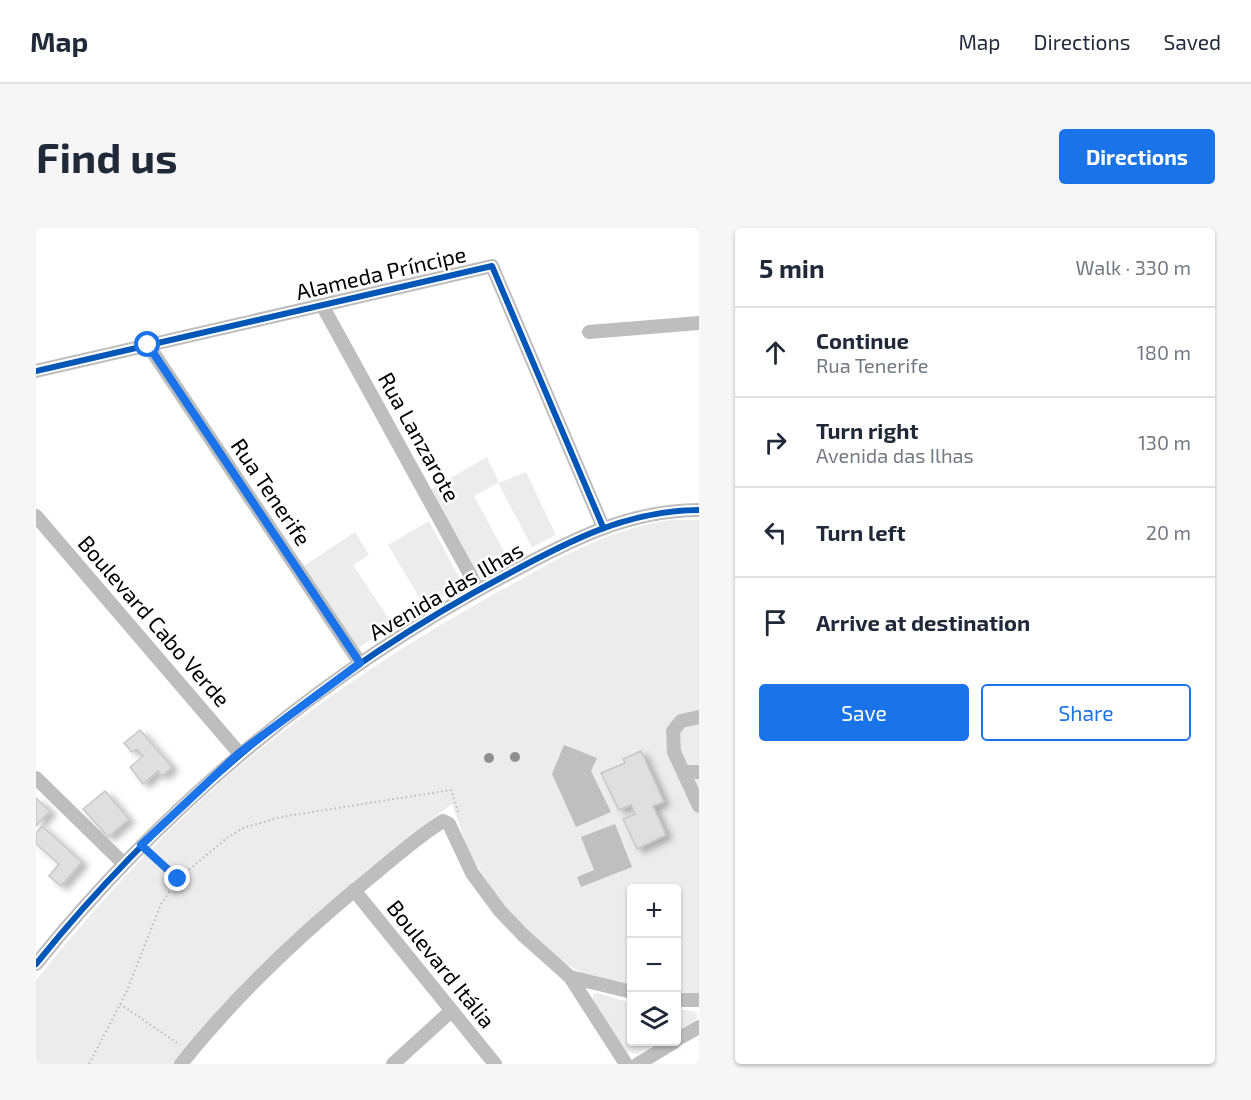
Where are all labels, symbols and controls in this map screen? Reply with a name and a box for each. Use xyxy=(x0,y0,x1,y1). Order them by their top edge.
text: Map xyxy=(30,24,88,58)
text: Map xyxy=(958,29,1001,54)
text: Directions xyxy=(1034,29,1130,54)
text: Saved xyxy=(1163,29,1221,54)
button: Directions xyxy=(1059,129,1215,184)
text: Find us xyxy=(36,131,178,181)
street label: Alameda Príncipe xyxy=(293,240,468,304)
text: 5 min xyxy=(759,252,825,283)
text: Walk · 330 m xyxy=(1075,255,1191,279)
text: Continue xyxy=(816,327,909,353)
route start xyxy=(134,331,160,357)
icon: ahead xyxy=(759,336,792,369)
text: 180 m xyxy=(1137,340,1191,364)
text: Rua Tenerife xyxy=(816,353,928,377)
street label: Rua Lanzarote xyxy=(374,367,466,506)
text: Turn right xyxy=(816,417,918,443)
icon: right xyxy=(759,426,792,459)
text: 130 m xyxy=(1138,430,1191,454)
street label: Rua Tenerife xyxy=(226,433,317,550)
text: Avenida das Ilhas xyxy=(816,443,974,467)
icon: left xyxy=(759,516,792,549)
text: Turn left xyxy=(816,519,905,545)
text: 20 m xyxy=(1146,520,1191,544)
street label: Boulevard Cabo Verde xyxy=(73,529,236,711)
street label: Avenida das Ilhas xyxy=(364,535,527,645)
icon: arrive xyxy=(759,606,792,639)
text: Arrive at destination xyxy=(816,609,1030,635)
button: Save xyxy=(759,684,969,741)
button: Share xyxy=(981,684,1191,741)
route end xyxy=(164,865,190,891)
map controls xyxy=(627,884,681,1046)
button: + xyxy=(627,884,681,938)
street label: Boulevard Itália xyxy=(382,894,501,1033)
button: − xyxy=(627,938,681,992)
button: layers xyxy=(627,992,681,1046)

